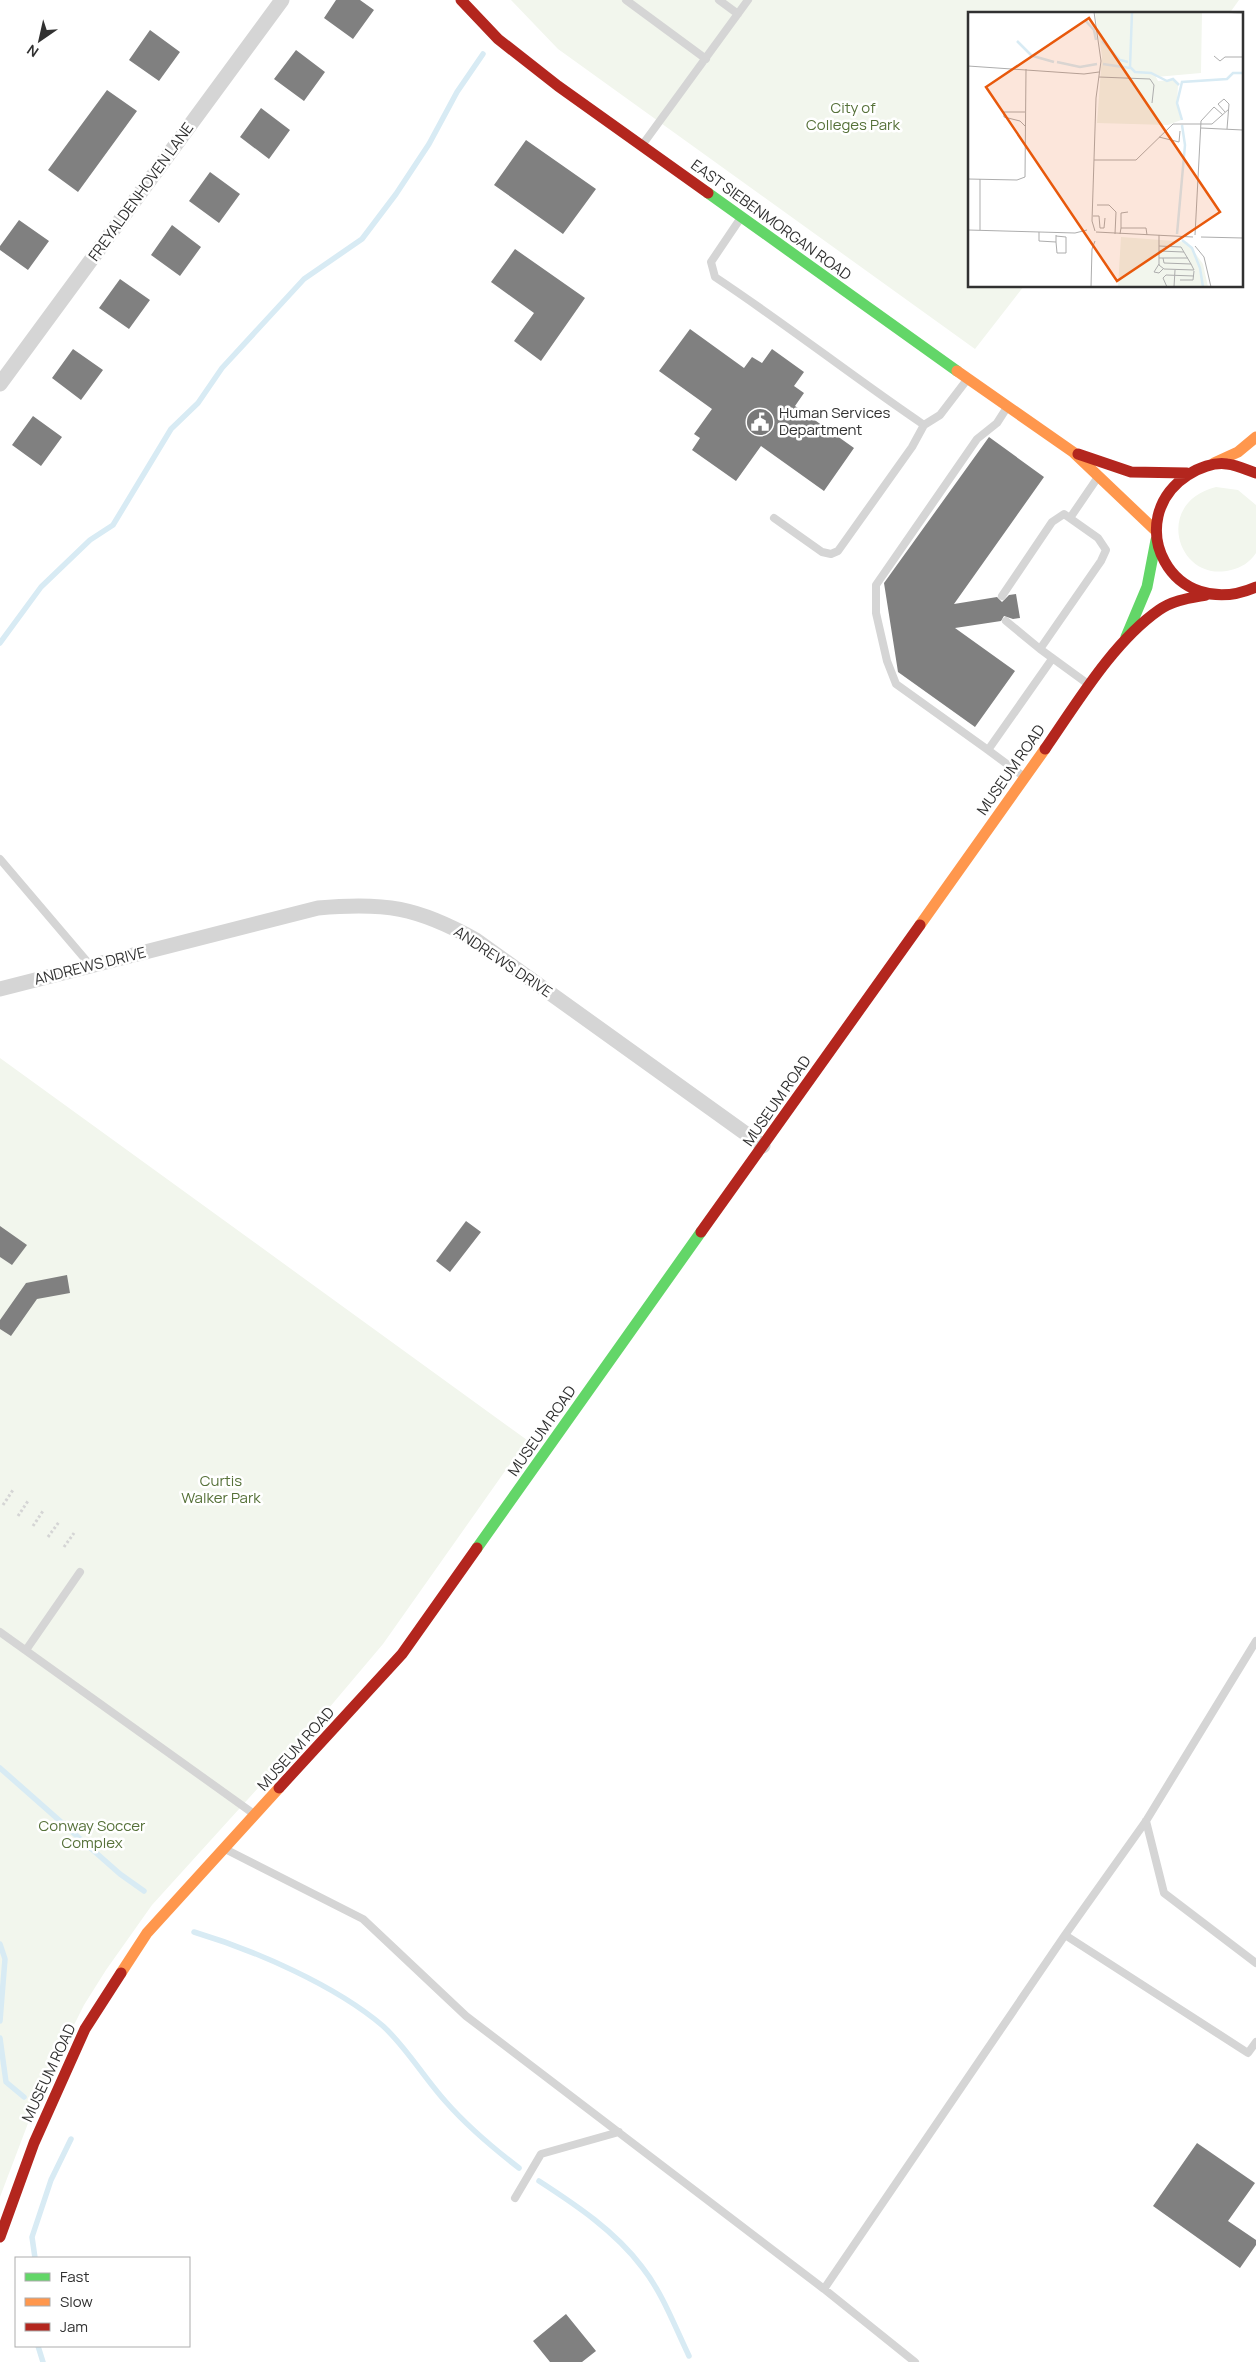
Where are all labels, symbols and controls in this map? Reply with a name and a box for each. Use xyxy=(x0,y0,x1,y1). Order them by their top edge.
inset map xyxy=(968,12,1244,288)
north arrow xyxy=(15,15,65,65)
text: N xyxy=(23,41,42,62)
park label: City of Colleges Park xyxy=(806,97,900,135)
street label: FREYALDENHOVEN LANE xyxy=(83,118,198,265)
street label: EAST SIEBENMORGAN ROAD xyxy=(687,154,856,285)
place label: Human Services Department xyxy=(779,402,891,440)
public building icon: Human Services Department xyxy=(745,407,775,437)
street label: MUSEUM ROAD xyxy=(972,720,1050,819)
street label: ANDREWS DRIVE xyxy=(450,921,557,1002)
street label: ANDREWS DRIVE xyxy=(32,941,148,990)
street label: MUSEUM ROAD xyxy=(738,1051,816,1150)
street label: MUSEUM ROAD xyxy=(503,1381,581,1480)
park label: Curtis Walker Park xyxy=(181,1470,261,1508)
street label: MUSEUM ROAD xyxy=(252,1702,339,1795)
park label: Conway Soccer Complex xyxy=(39,1815,146,1853)
street label: MUSEUM ROAD xyxy=(17,2020,81,2125)
legend xyxy=(15,2257,190,2347)
text: Fast xyxy=(60,2266,89,2287)
text: Slow xyxy=(60,2291,93,2312)
text: Jam xyxy=(60,2316,88,2337)

